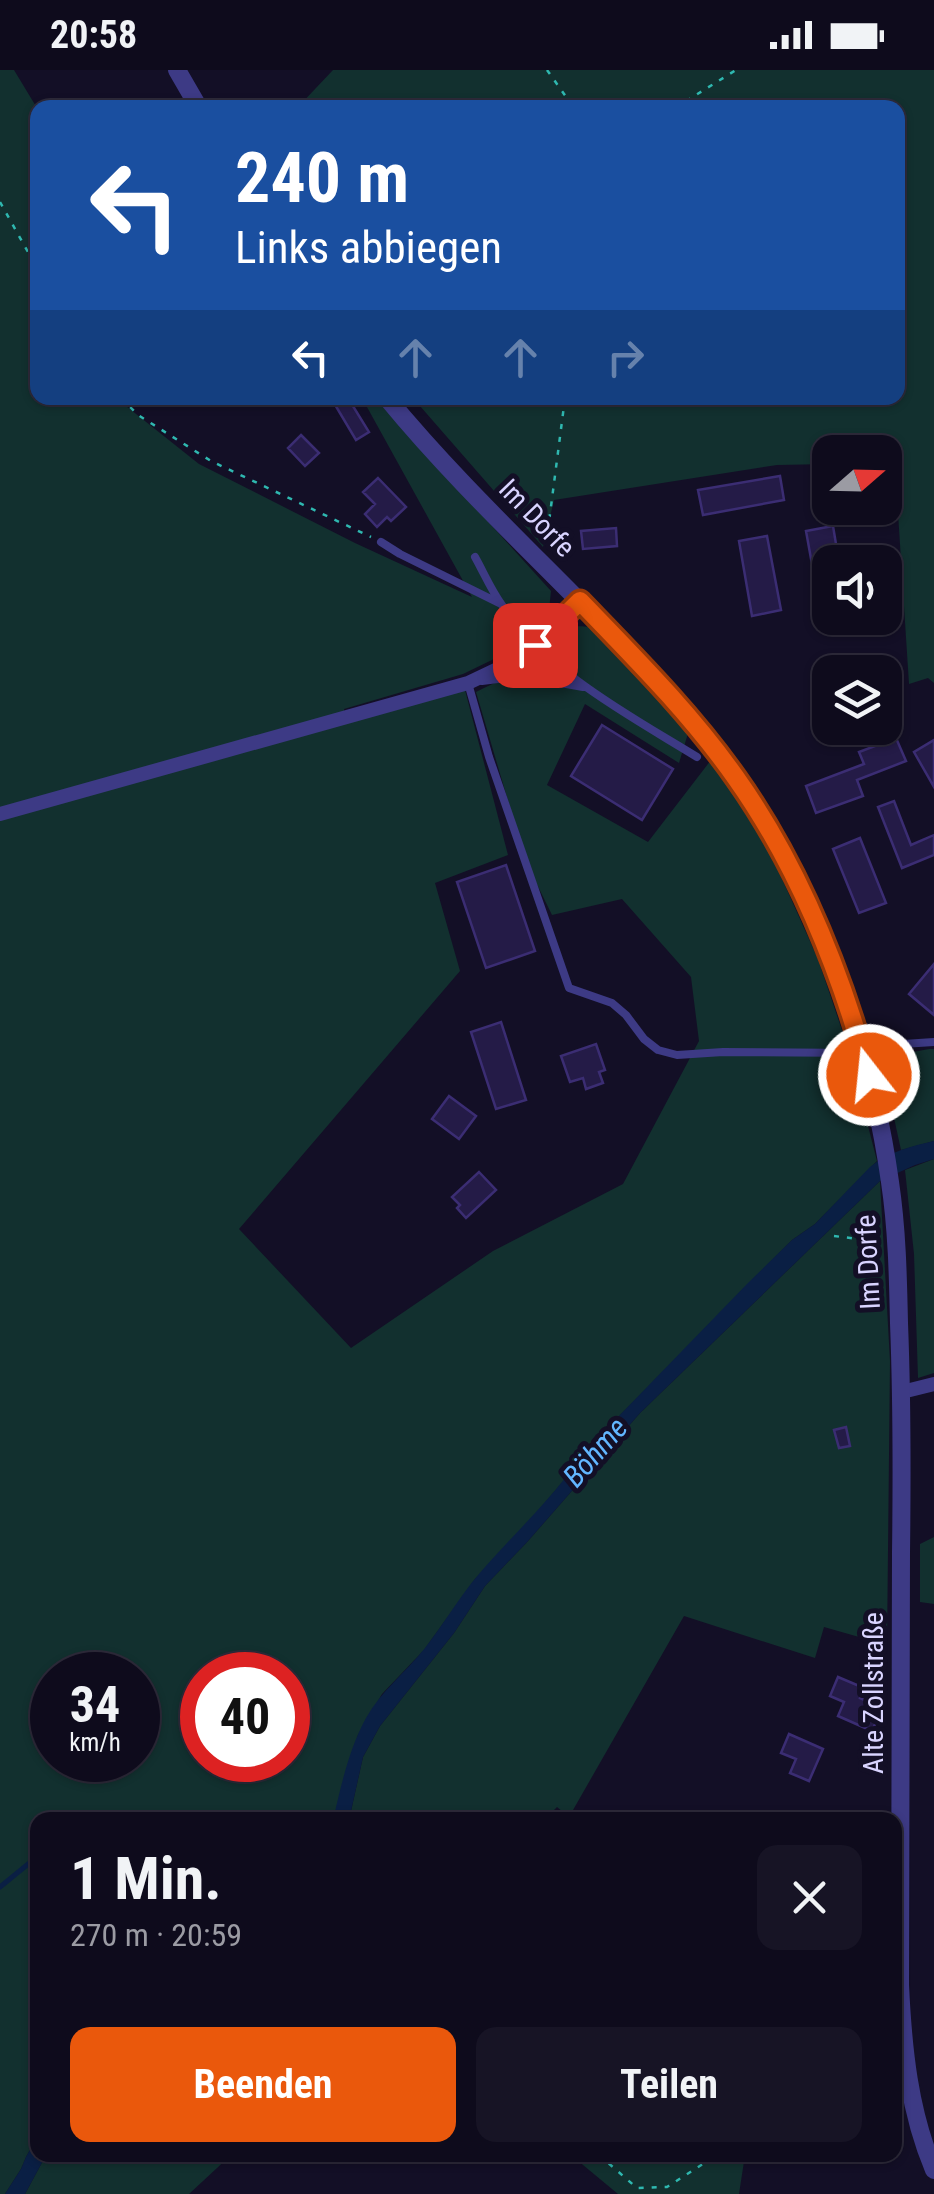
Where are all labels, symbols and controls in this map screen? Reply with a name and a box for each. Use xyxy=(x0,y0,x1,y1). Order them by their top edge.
text: 20:58 xyxy=(50,13,137,57)
text: 240 m xyxy=(235,137,409,219)
icon: left xyxy=(70,140,200,270)
text: Links abbiegen xyxy=(235,221,502,274)
icon: left xyxy=(283,330,338,385)
icon: ahead xyxy=(388,330,443,385)
icon: ahead xyxy=(493,330,548,385)
icon: right xyxy=(598,330,653,385)
north arrow xyxy=(812,435,902,525)
map controls xyxy=(812,435,902,745)
street label: Im Dorfe xyxy=(492,472,582,564)
button: sound xyxy=(812,545,902,635)
pin xyxy=(493,603,578,688)
icon: arrive xyxy=(508,618,563,673)
button: layers xyxy=(812,655,902,745)
position arrow xyxy=(817,1023,921,1127)
street label: Im Dorfe xyxy=(849,1214,887,1310)
water label: Böhme xyxy=(556,1410,634,1494)
street label: Alte Zollstraße xyxy=(857,1612,890,1774)
speed limit sign: 40 xyxy=(180,1652,310,1782)
text: 34 xyxy=(70,1676,120,1734)
text: km/h xyxy=(69,1728,121,1757)
text: 1 Min. xyxy=(70,1843,222,1914)
button: close xyxy=(757,1845,862,1950)
text: 270 m · 20:59 xyxy=(70,1916,242,1954)
button: Beenden xyxy=(70,2027,456,2142)
button: Teilen xyxy=(476,2027,862,2142)

